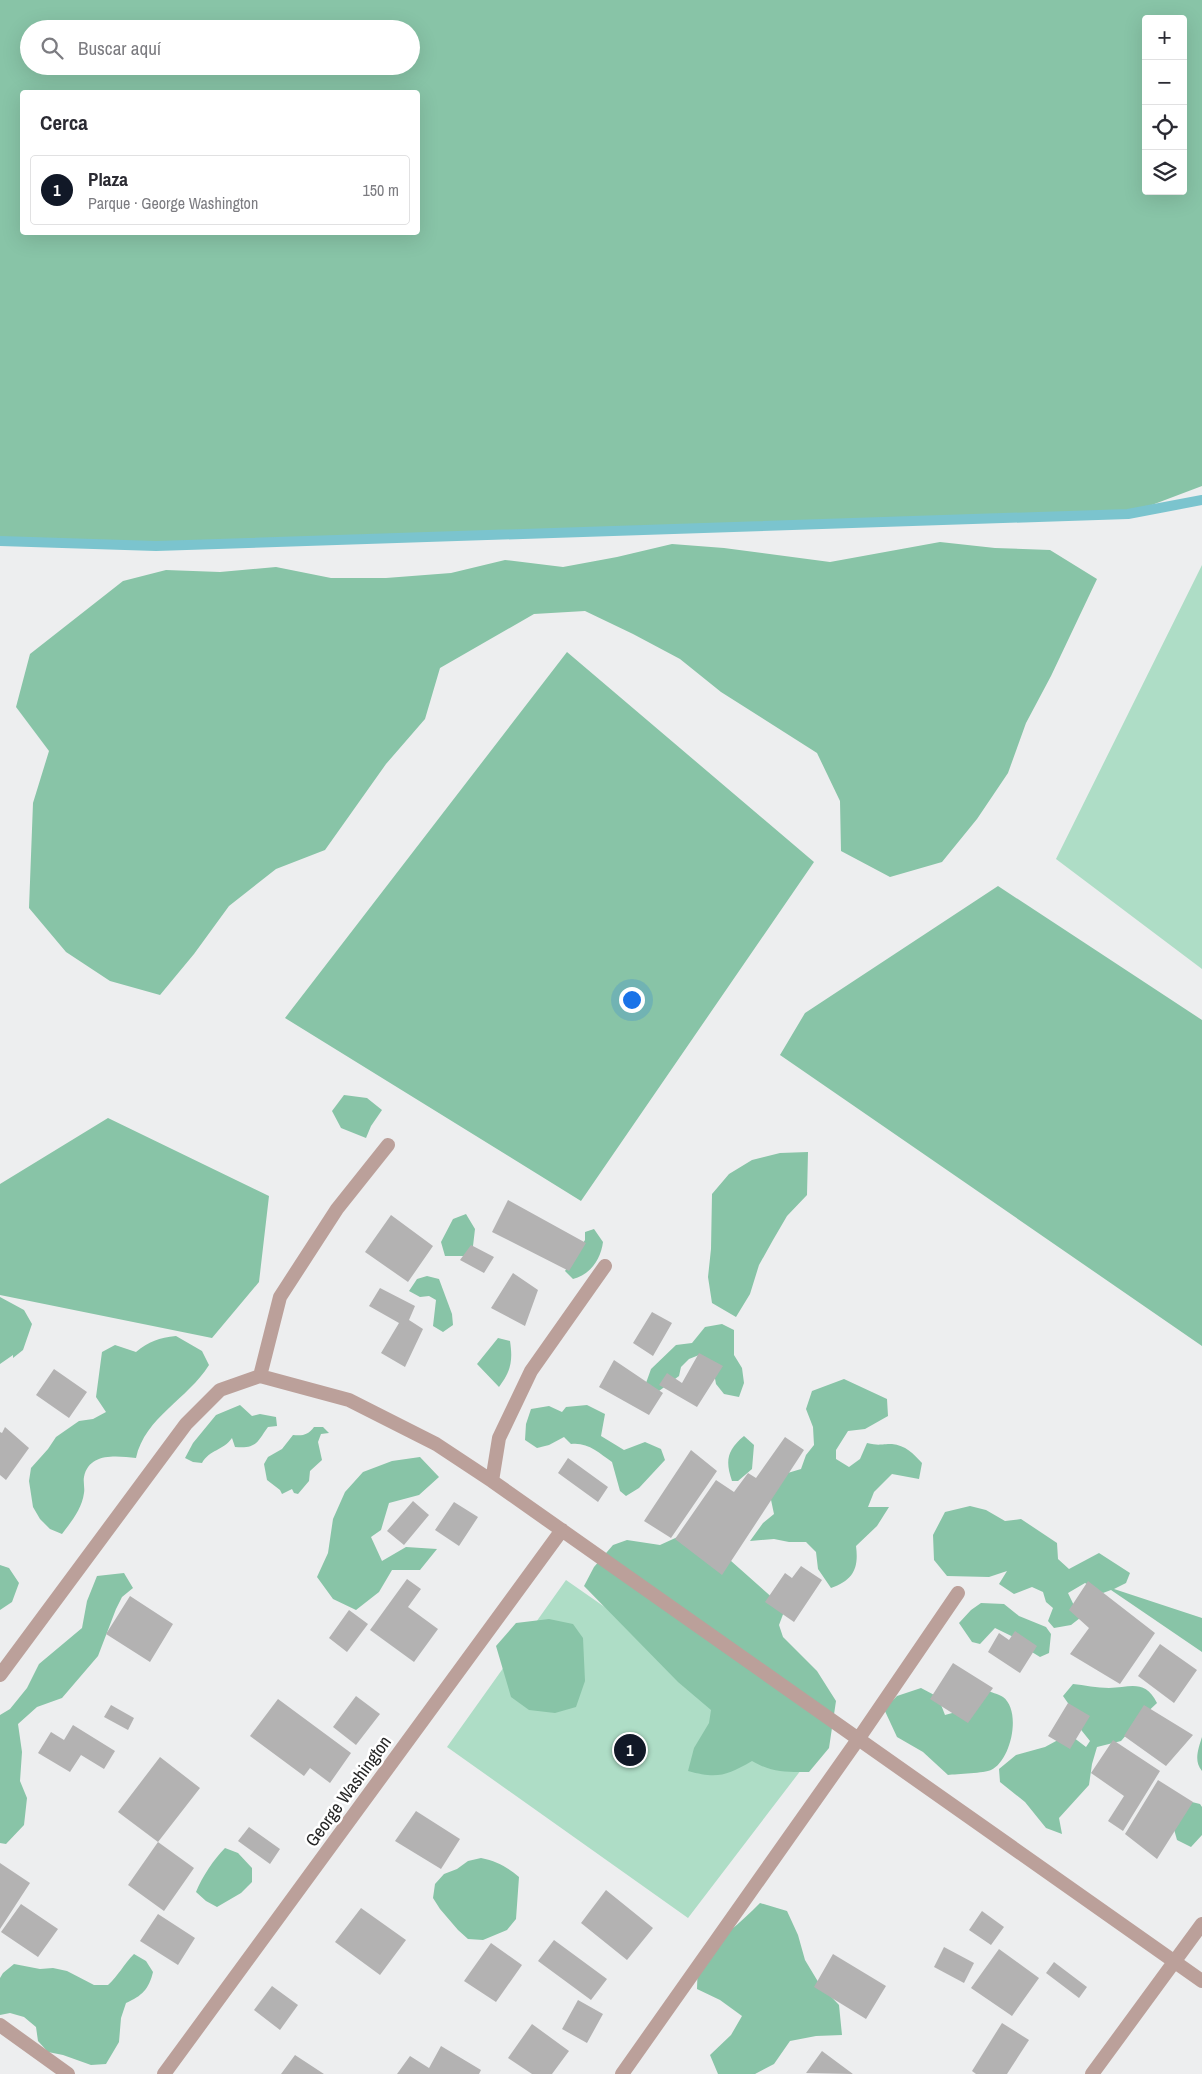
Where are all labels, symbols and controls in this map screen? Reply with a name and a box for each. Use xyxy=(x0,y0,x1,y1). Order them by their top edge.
map controls xyxy=(1142,15,1187,195)
button: + xyxy=(1142,15,1187,60)
search box xyxy=(20,20,420,75)
icon: search xyxy=(38,34,66,62)
text: Buscar aquí xyxy=(78,35,161,61)
button: − xyxy=(1142,60,1187,105)
button: locate xyxy=(1142,105,1187,150)
text: Cerca xyxy=(40,108,88,137)
button: layers xyxy=(1142,150,1187,195)
text: Plaza xyxy=(88,166,128,192)
text: 1 xyxy=(53,179,61,201)
text: 150 m xyxy=(363,179,399,201)
text: Parque · George Washington xyxy=(88,192,258,214)
your location xyxy=(619,987,645,1013)
street label: George Washington xyxy=(299,1730,397,1852)
pin: 1 xyxy=(614,1731,646,1769)

